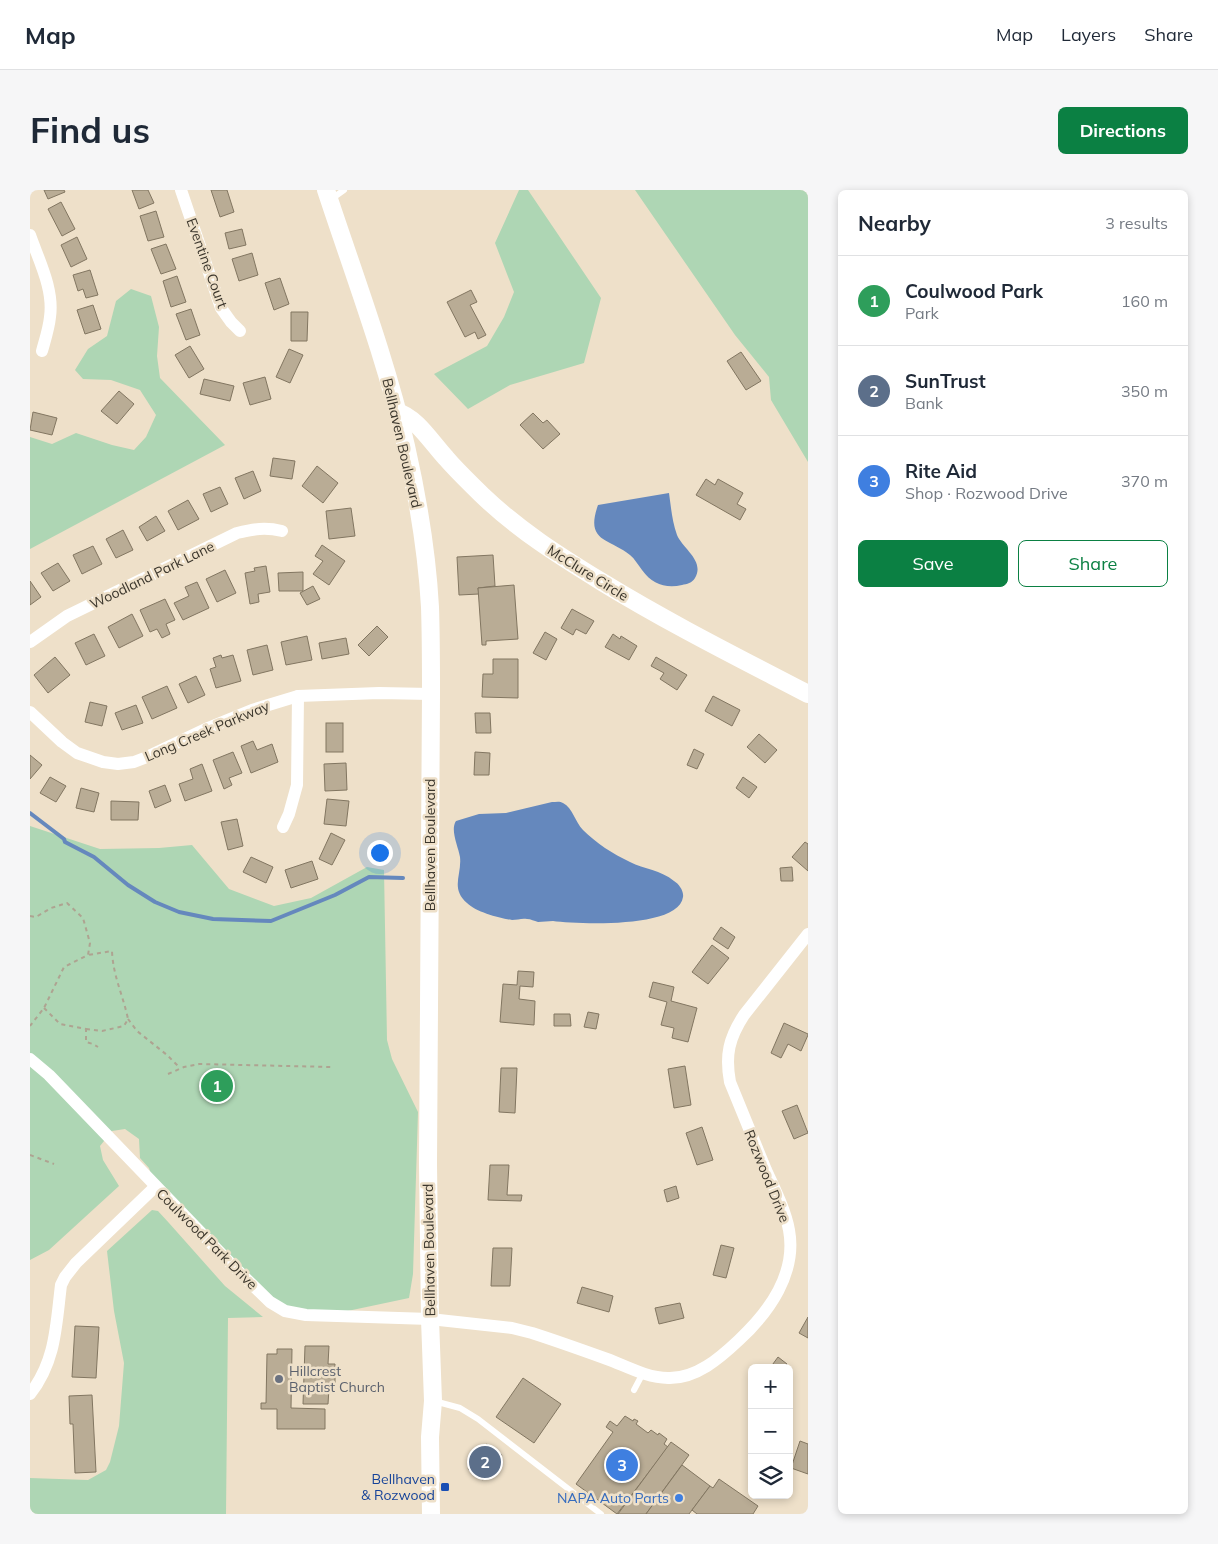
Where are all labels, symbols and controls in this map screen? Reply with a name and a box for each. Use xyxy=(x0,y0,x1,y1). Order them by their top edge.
text: Map xyxy=(25,20,76,50)
text: Map xyxy=(996,23,1033,46)
text: Layers xyxy=(1061,23,1116,46)
text: Share xyxy=(1144,23,1193,46)
button: Directions xyxy=(1058,107,1188,154)
text: Find us xyxy=(30,108,150,152)
text: Nearby xyxy=(858,210,931,236)
text: 3 results xyxy=(1105,213,1168,233)
street label: Eventine Court xyxy=(182,216,232,311)
text: Coulwood Park xyxy=(905,279,1043,303)
text: 1 xyxy=(869,291,879,311)
text: 160 m xyxy=(1121,291,1168,311)
text: Park xyxy=(905,303,939,323)
text: SunTrust xyxy=(905,369,986,393)
street label: Bellhaven Boulevard xyxy=(378,376,426,510)
text: 2 xyxy=(869,381,879,401)
text: 350 m xyxy=(1121,381,1168,401)
text: Bank xyxy=(905,393,943,413)
text: Rite Aid xyxy=(905,459,977,483)
text: 3 xyxy=(869,471,879,491)
text: 370 m xyxy=(1121,471,1168,491)
text: Shop · Rozwood Drive xyxy=(905,483,1068,503)
street label: Woodland Park Lane xyxy=(87,537,217,613)
button: Save xyxy=(858,540,1008,587)
button: Share xyxy=(1018,540,1168,587)
street label: McClure Circle xyxy=(544,541,632,605)
street label: Long Creek Parkway xyxy=(142,696,272,765)
street label: Bellhaven Boulevard xyxy=(421,779,439,911)
your location xyxy=(367,840,393,866)
pin: 1 xyxy=(201,1067,233,1105)
street label: Rozwood Drive xyxy=(740,1127,794,1225)
street label: Bellhaven Boulevard xyxy=(419,1184,439,1316)
street label: Coulwood Park Drive xyxy=(153,1185,261,1293)
place label: Hillcrest Baptist Church xyxy=(289,1362,385,1396)
map controls xyxy=(748,1364,793,1499)
button: + xyxy=(748,1364,793,1409)
marker: Hillcrest Baptist Church xyxy=(273,1373,285,1385)
button: − xyxy=(748,1409,793,1454)
pin: 2 xyxy=(469,1443,501,1481)
pin: 3 xyxy=(606,1446,638,1484)
button: layers xyxy=(748,1454,793,1499)
place label: Bellhaven & Rozwood xyxy=(361,1470,435,1504)
marker: Bellhaven & Rozwood xyxy=(439,1481,451,1493)
place label: NAPA Auto Parts xyxy=(557,1489,669,1507)
marker: NAPA Auto Parts xyxy=(673,1492,685,1504)

